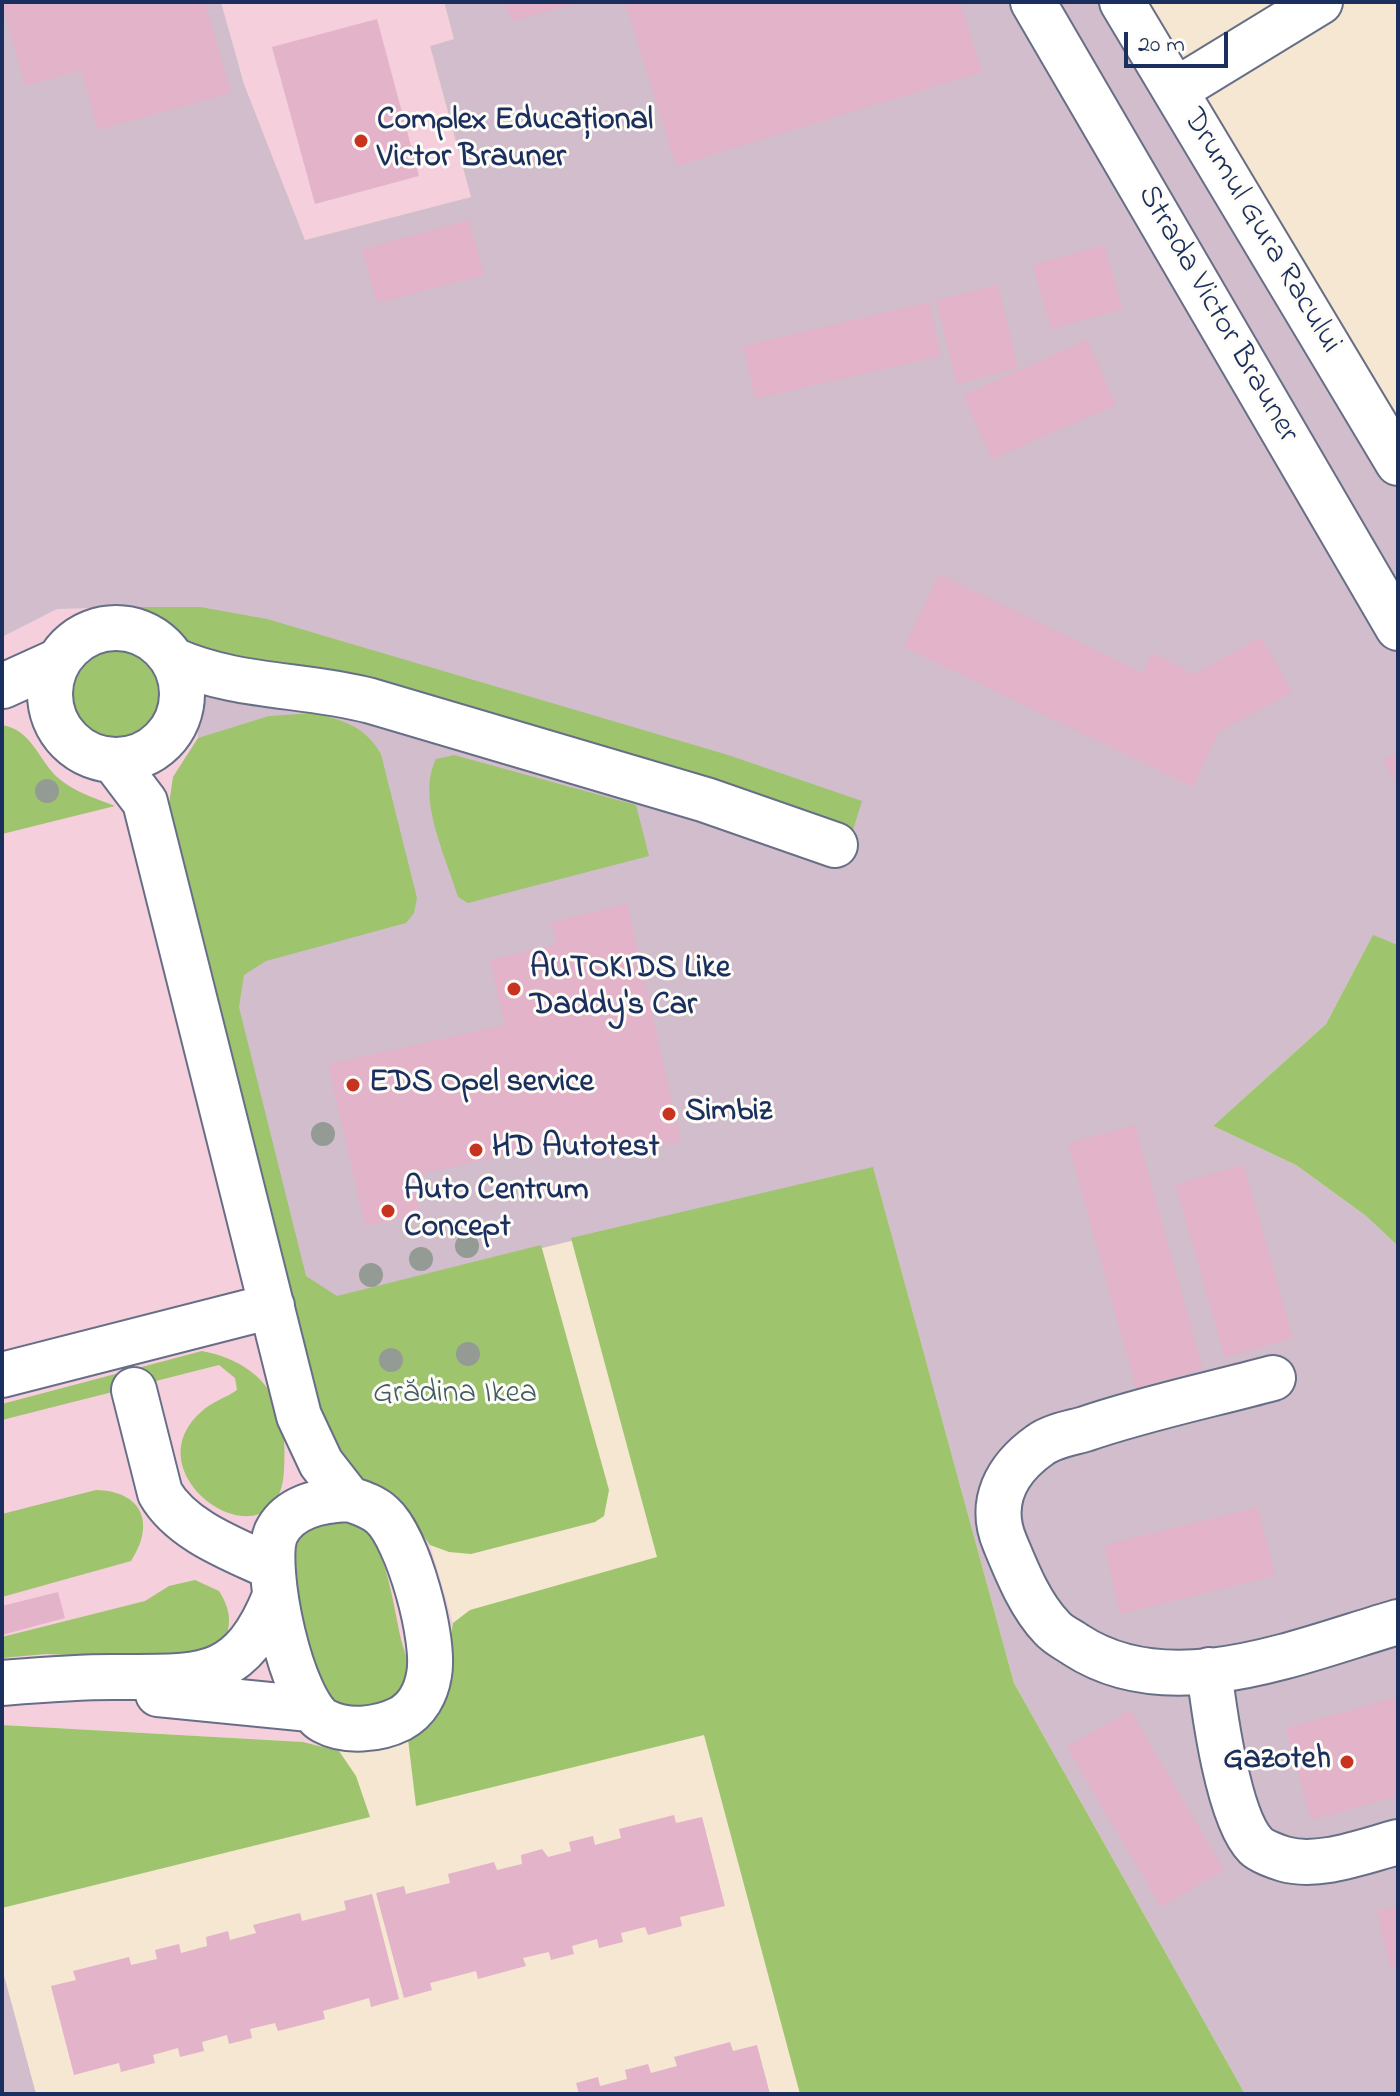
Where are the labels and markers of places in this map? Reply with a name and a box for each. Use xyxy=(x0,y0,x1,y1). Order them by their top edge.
place label: Complex Educațional Victor Brauner xyxy=(377,104,653,179)
marker: Complex Educațional Victor Brauner xyxy=(352,132,370,150)
place label: AUTOKIDS Like Daddy's Car xyxy=(530,952,730,1027)
marker: AUTOKIDS Like Daddy's Car xyxy=(505,980,523,998)
place label: EDS Opel service xyxy=(369,1066,594,1104)
marker: EDS Opel service xyxy=(344,1076,362,1094)
place label: Simbiz xyxy=(685,1095,772,1133)
marker: Simbiz xyxy=(660,1105,678,1123)
place label: HD Autotest xyxy=(492,1131,660,1169)
marker: HD Autotest xyxy=(467,1141,485,1159)
place label: Auto Centrum Concept xyxy=(404,1174,589,1249)
marker: Auto Centrum Concept xyxy=(379,1202,397,1220)
place label: Gazoteh xyxy=(1223,1743,1331,1781)
marker: Gazoteh xyxy=(1338,1753,1356,1771)

